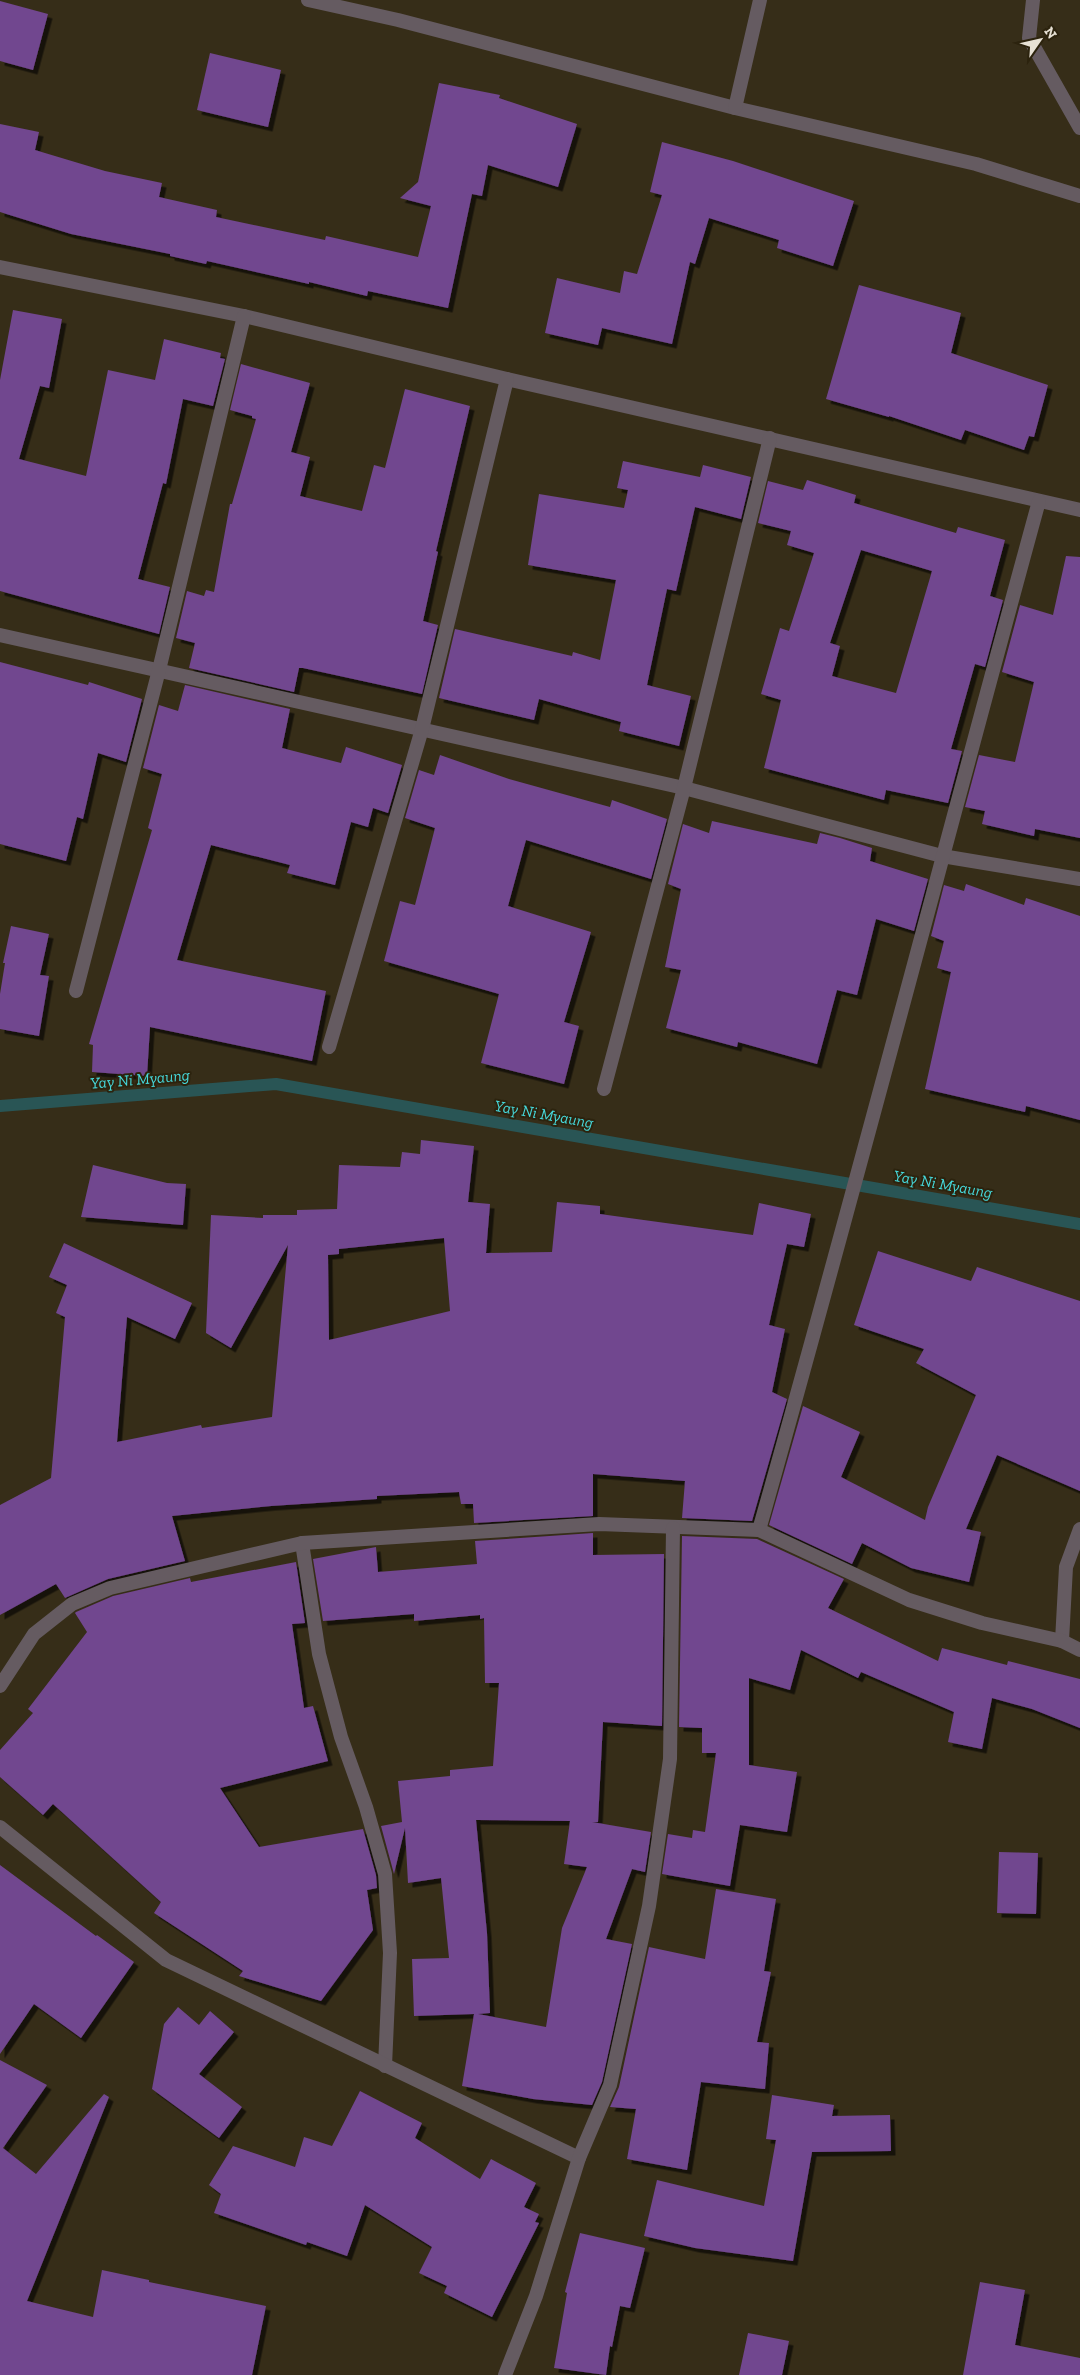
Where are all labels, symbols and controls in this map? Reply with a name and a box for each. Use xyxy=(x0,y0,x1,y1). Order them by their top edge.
north arrow xyxy=(1015,15,1065,65)
text: N xyxy=(1040,24,1061,42)
water label: Yay Ni Myaung xyxy=(89,1065,191,1093)
water label: Yay Ni Myaung xyxy=(493,1096,596,1132)
water label: Yay Ni Myaung xyxy=(892,1166,995,1202)

